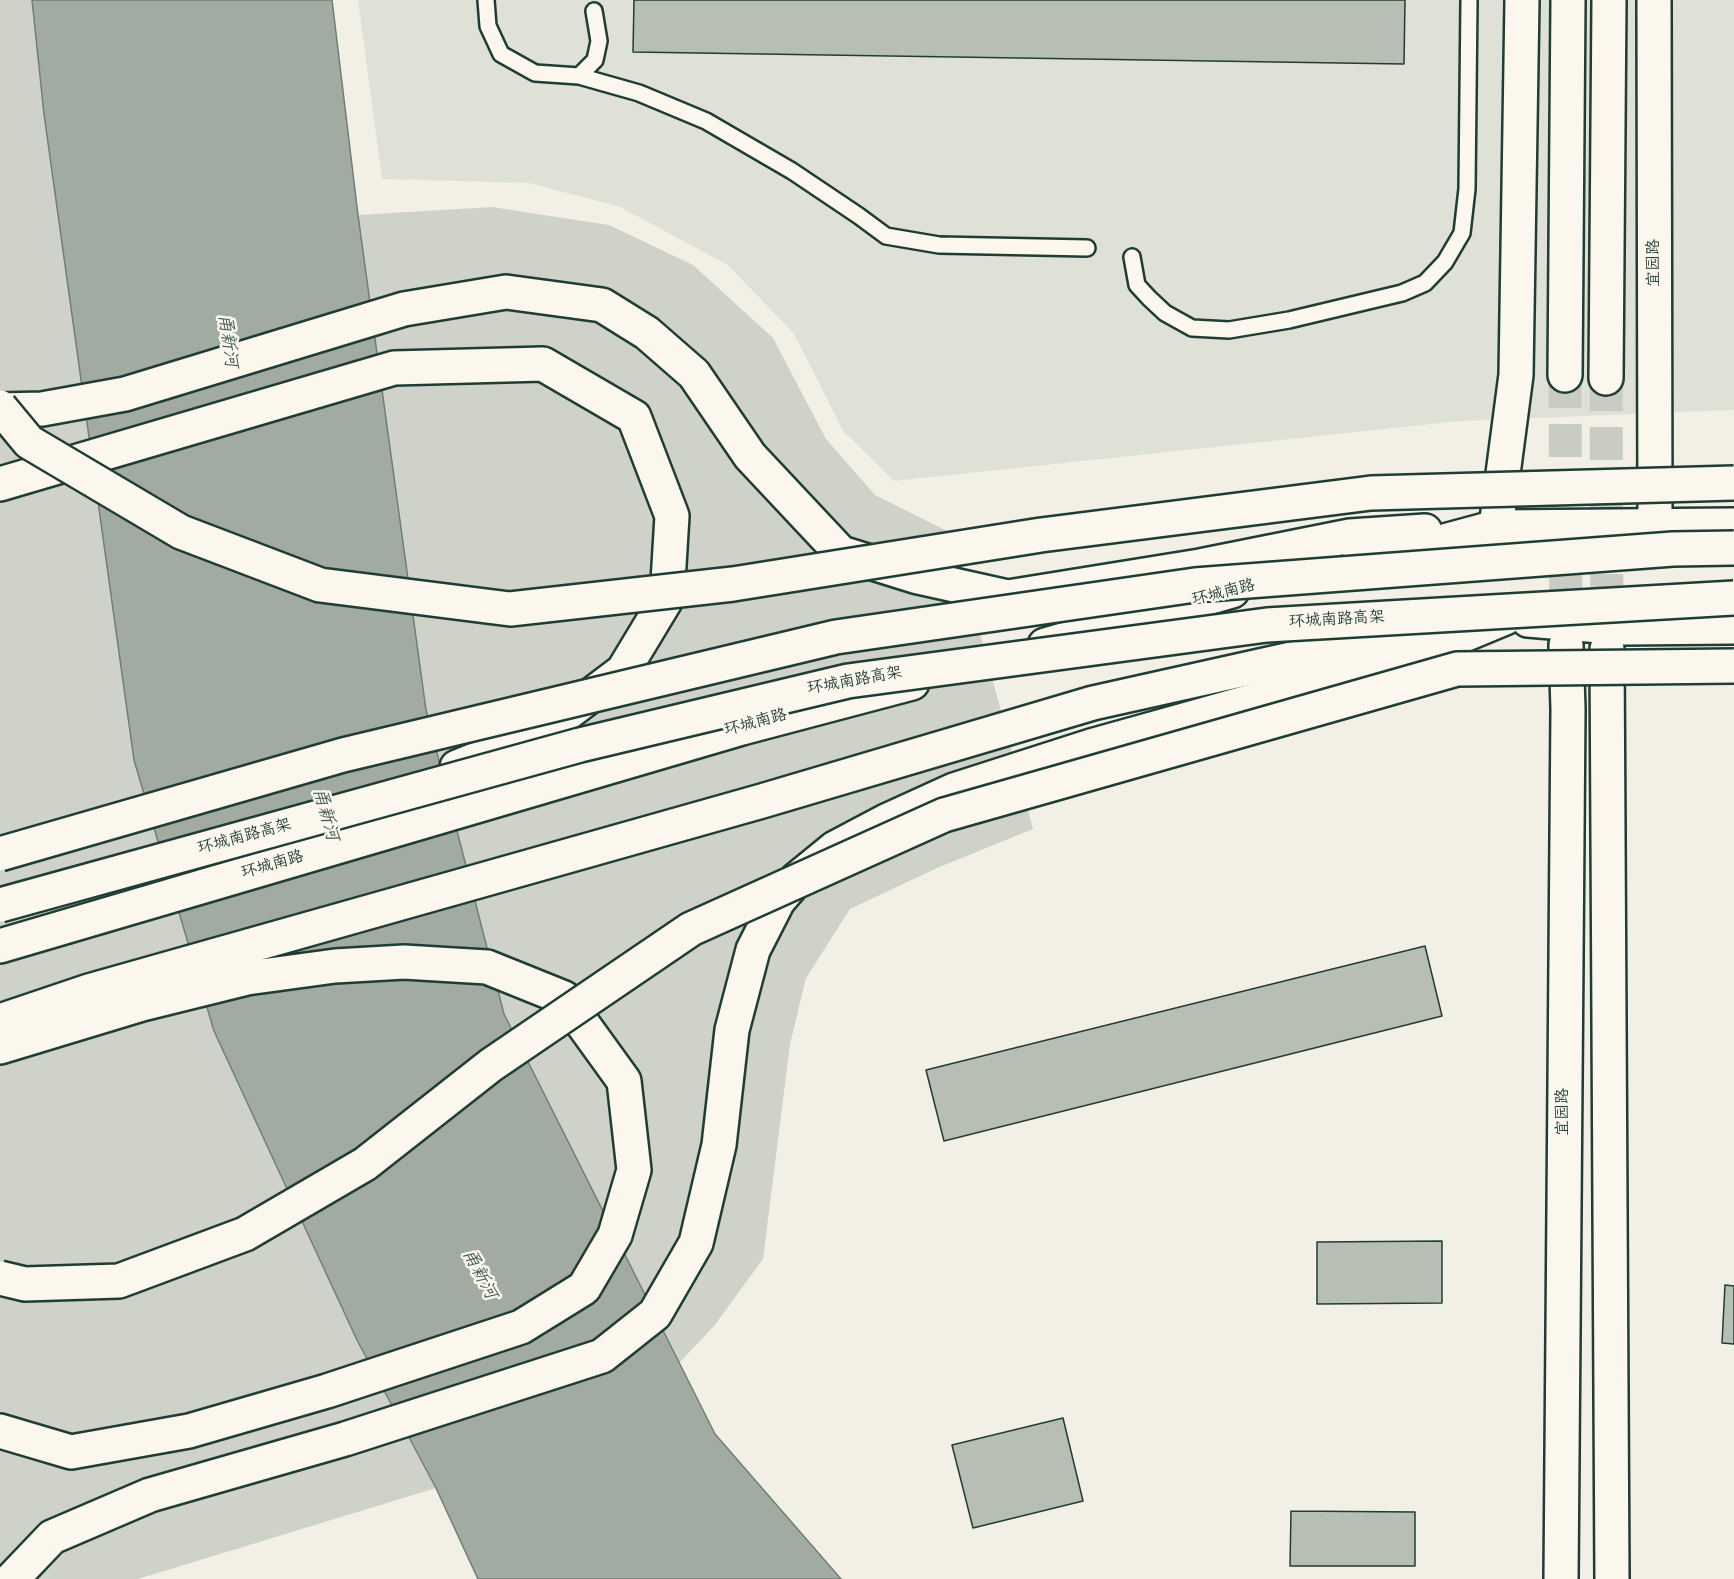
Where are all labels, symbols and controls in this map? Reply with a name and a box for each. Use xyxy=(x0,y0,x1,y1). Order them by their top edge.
street label: 宜园路 xyxy=(1645,239,1665,287)
water label: 甬新河 xyxy=(212,313,240,369)
street label: 环城南路 xyxy=(1191,577,1257,611)
street label: 环城南路高架 xyxy=(1289,609,1385,633)
street label: 环城南路高架 xyxy=(806,664,904,700)
street label: 环城南路 xyxy=(723,706,789,742)
water label: 甬新河 xyxy=(306,786,342,844)
street label: 环城南路高架 xyxy=(196,816,294,860)
street label: 环城南路 xyxy=(240,848,306,884)
street label: 宜园路 xyxy=(1554,1088,1574,1136)
water label: 甬新河 xyxy=(456,1246,500,1304)

